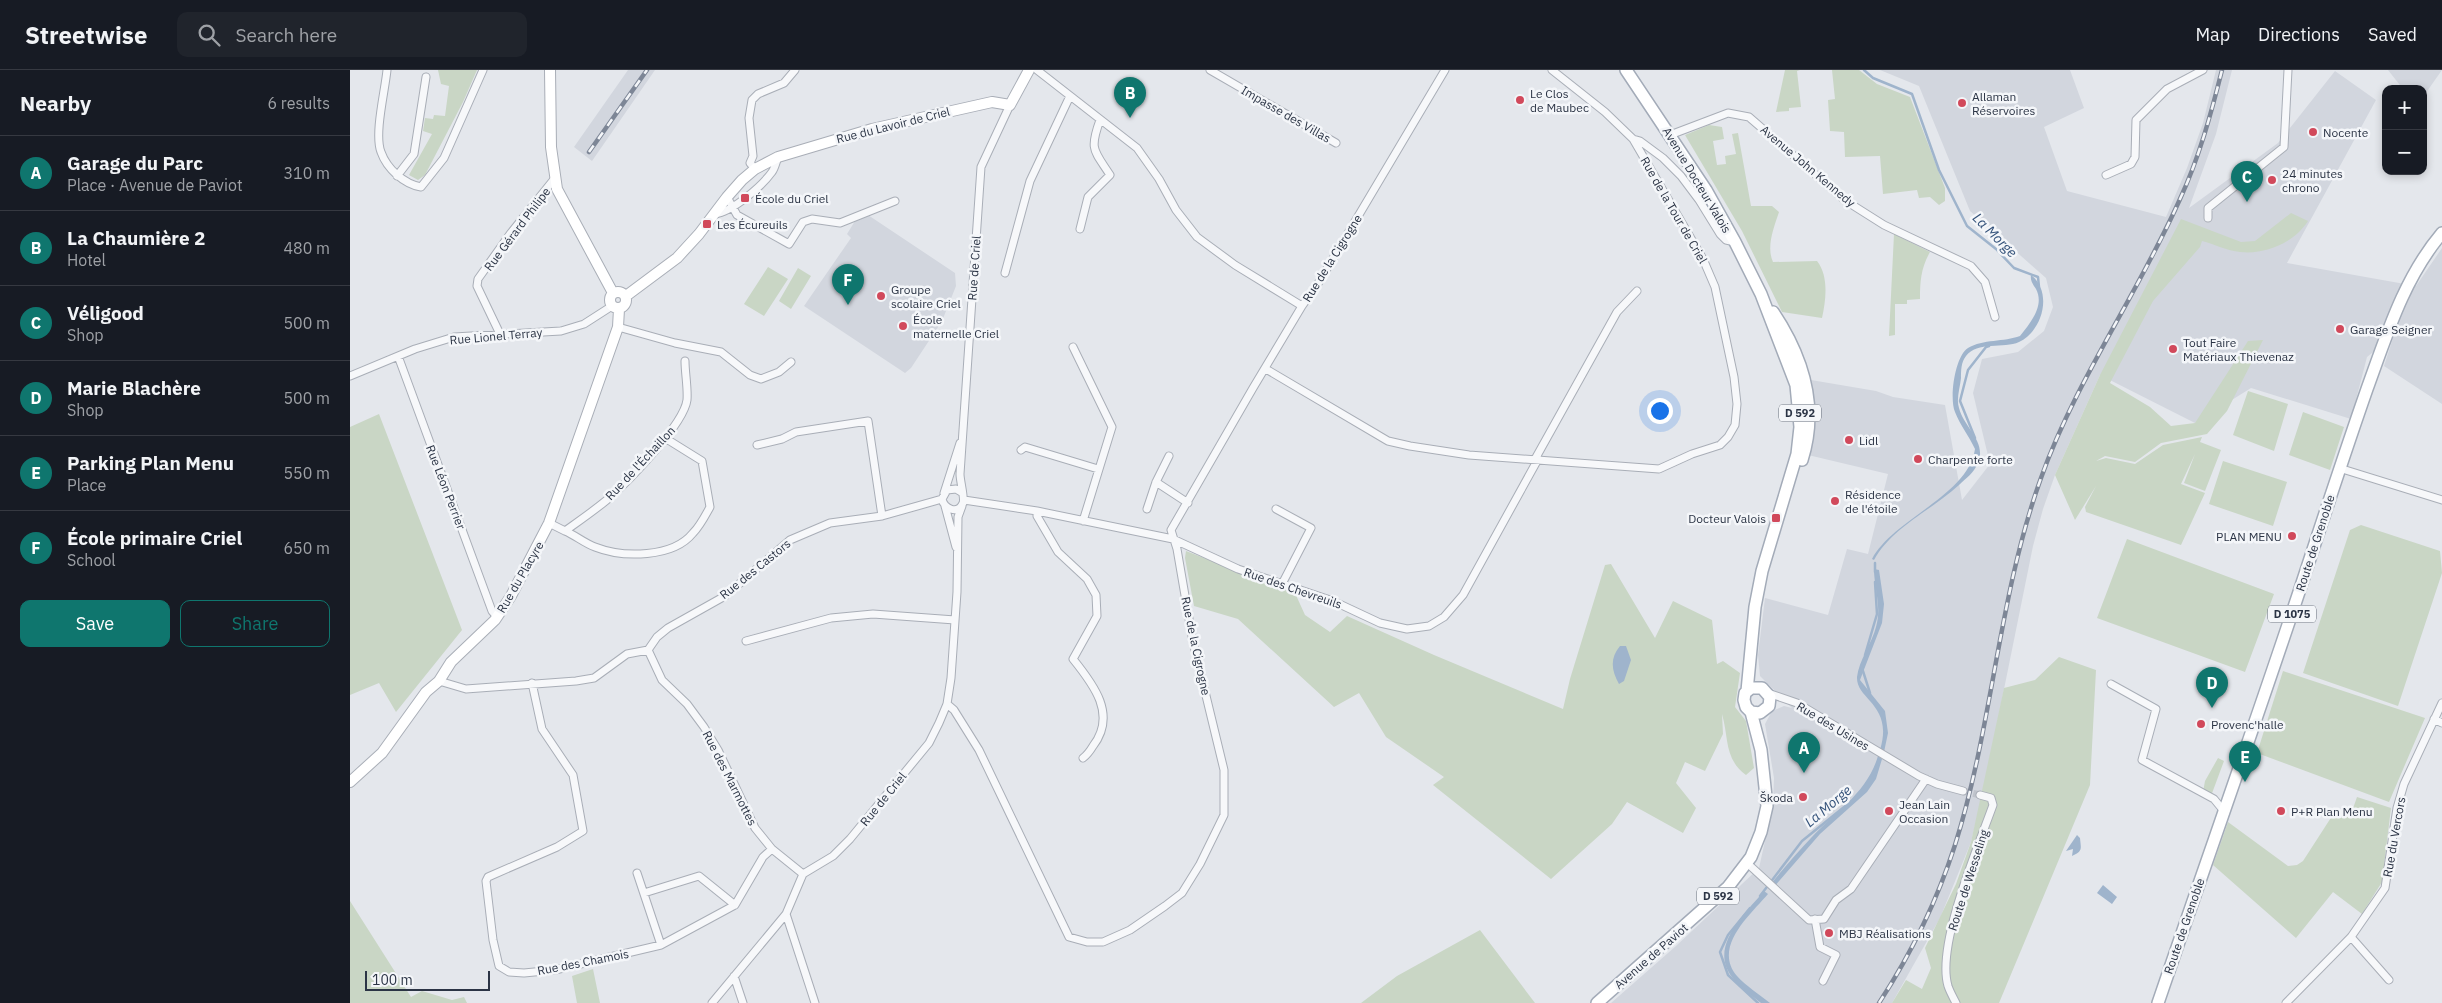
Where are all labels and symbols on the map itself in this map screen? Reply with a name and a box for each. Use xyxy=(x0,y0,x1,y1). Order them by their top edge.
pin: B xyxy=(1114,77,1146,118)
street label: Impasse des Villas xyxy=(1239,82,1334,146)
place label: Le Clos de Maubec xyxy=(1530,86,1589,115)
place label: Allaman Réservoires xyxy=(1972,89,2036,118)
marker: Le Clos de Maubec xyxy=(1514,94,1526,106)
marker: Allaman Réservoires xyxy=(1956,97,1968,109)
street label: Rue du Lavoir de Criel xyxy=(835,104,951,146)
street label: Avenue John Kennedy xyxy=(1757,122,1859,210)
street label: Avenue Docteur Valois xyxy=(1659,124,1735,236)
place label: Nocente xyxy=(2323,125,2369,140)
marker: Nocente xyxy=(2307,126,2319,138)
street label: Rue de la Tour de Criel xyxy=(1637,154,1711,266)
pin: C xyxy=(2231,161,2263,202)
place label: 24 minutes chrono xyxy=(2282,166,2343,195)
marker: 24 minutes chrono xyxy=(2266,174,2278,186)
street label: Rue Gérard Philipe xyxy=(481,184,554,274)
place label: École du Criel xyxy=(755,191,829,206)
marker: École du Criel xyxy=(739,192,751,204)
water label: La Morge xyxy=(1969,209,2021,261)
street label: Rue de la Cigrogne xyxy=(1299,211,1365,305)
place label: Les Écureuils xyxy=(717,217,788,232)
marker: Les Écureuils xyxy=(701,218,713,230)
street label: Rue de Criel xyxy=(964,235,984,301)
pin: F xyxy=(832,264,864,305)
place label: Groupe scolaire Criel xyxy=(891,282,961,311)
marker: Groupe scolaire Criel xyxy=(875,290,887,302)
place label: École maternelle Criel xyxy=(913,312,999,341)
marker: École maternelle Criel xyxy=(897,320,909,332)
place label: Garage Seigner xyxy=(2350,322,2432,337)
marker: Garage Seigner xyxy=(2334,323,2346,335)
street label: Rue Lionel Terray xyxy=(449,324,543,348)
place label: Tout Faire Matériaux Thievenaz xyxy=(2183,335,2294,364)
marker: Tout Faire Matériaux Thievenaz xyxy=(2167,343,2179,355)
your location xyxy=(1647,398,1673,424)
road number: D 592 xyxy=(1779,404,1821,422)
street label: Rue de l'Échaillon xyxy=(602,423,678,503)
place label: Lidl xyxy=(1859,433,1878,448)
marker: Lidl xyxy=(1843,434,1855,446)
street label: Rue Léon Perrier xyxy=(423,443,469,532)
place label: Charpente forte xyxy=(1928,452,2013,467)
marker: Charpente forte xyxy=(1912,453,1924,465)
place label: Résidence de l'étoile xyxy=(1845,487,1901,516)
street label: Route de Grenoble xyxy=(2292,492,2338,593)
marker: Résidence de l'étoile xyxy=(1829,495,1841,507)
place label: Docteur Valois xyxy=(1688,511,1766,526)
marker: Docteur Valois xyxy=(1770,512,1782,524)
place label: PLAN MENU xyxy=(2216,529,2282,544)
marker: PLAN MENU xyxy=(2286,530,2298,542)
street label: Rue des Castors xyxy=(717,536,794,602)
street label: Rue du Placyre xyxy=(493,538,547,616)
street label: Rue des Chevreuils xyxy=(1242,564,1344,612)
street label: Rue de la Cigrogne xyxy=(1178,595,1214,697)
road number: D 1075 xyxy=(2268,606,2316,622)
pin: D xyxy=(2196,667,2228,708)
street label: Rue des Usines xyxy=(1794,698,1872,754)
place label: Provenc'halle xyxy=(2211,717,2284,732)
marker: Provenc'halle xyxy=(2195,718,2207,730)
street label: Rue des Marmottes xyxy=(700,728,760,828)
pin: A xyxy=(1788,732,1820,773)
pin: E xyxy=(2229,741,2261,782)
street label: Rue de Criel xyxy=(857,769,909,829)
water label: La Morge xyxy=(1801,781,1855,831)
place label: Škoda xyxy=(1760,790,1794,805)
marker: Škoda xyxy=(1797,791,1809,803)
street label: Rue du Vercors xyxy=(2380,795,2408,878)
place label: Jean Lain Occasion xyxy=(1899,797,1950,826)
place label: P+R Plan Menu xyxy=(2291,804,2373,819)
marker: Jean Lain Occasion xyxy=(1883,805,1895,817)
marker: P+R Plan Menu xyxy=(2275,805,2287,817)
street label: Route de Wesseling xyxy=(1945,827,1992,933)
street label: Route de Grenoble xyxy=(2161,876,2208,976)
road number: D 592 xyxy=(1697,888,1739,904)
street label: Avenue de Paviot xyxy=(1611,920,1691,992)
place label: MBJ Réalisations xyxy=(1839,926,1931,941)
marker: MBJ Réalisations xyxy=(1823,927,1835,939)
street label: Rue des Chamois xyxy=(536,946,630,978)
scale bar xyxy=(365,968,490,991)

